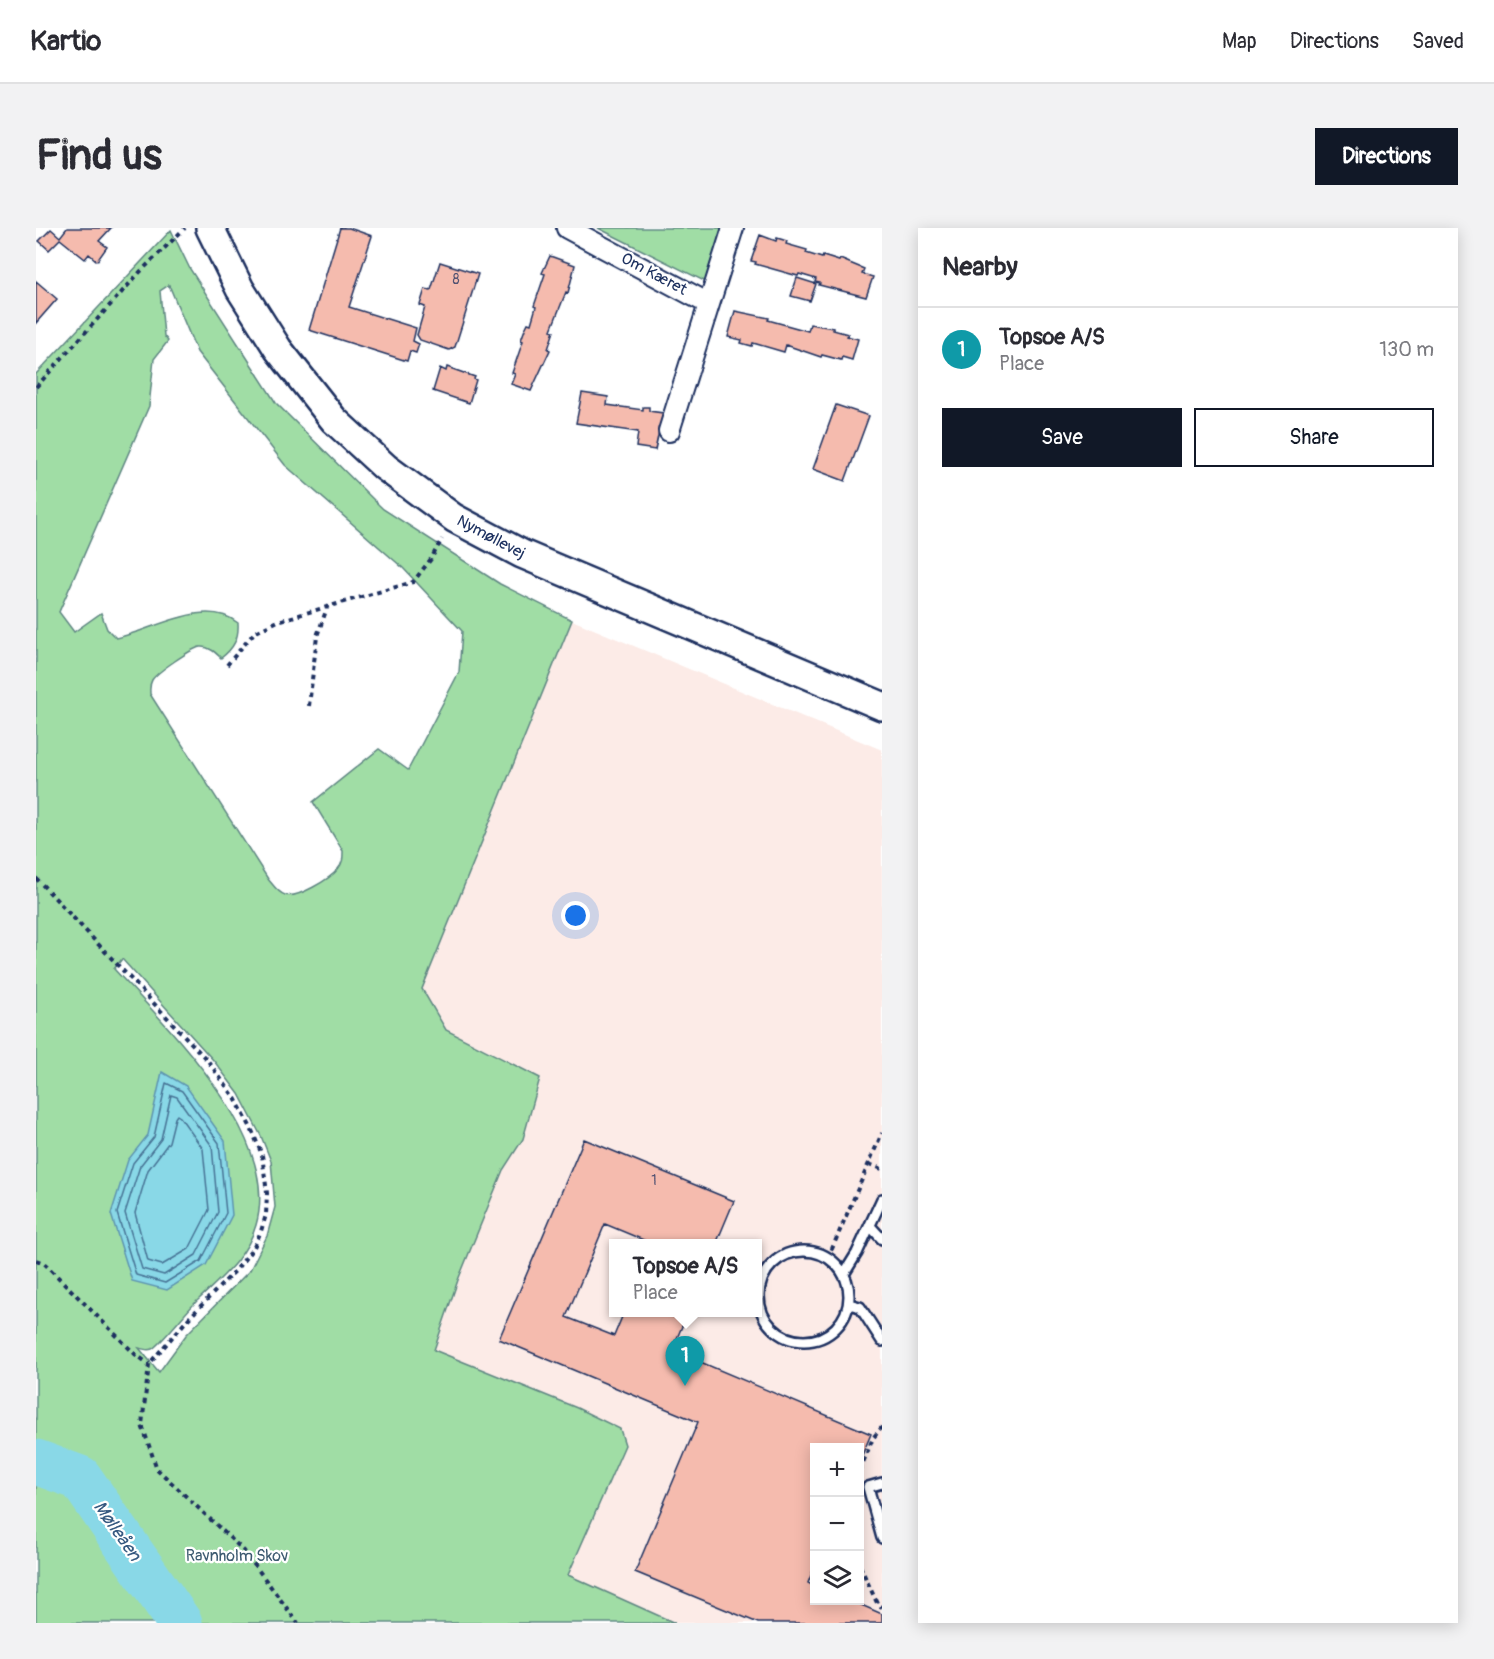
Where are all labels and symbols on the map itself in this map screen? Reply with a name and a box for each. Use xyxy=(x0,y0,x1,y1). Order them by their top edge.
street label: Om Kæret xyxy=(618,248,691,300)
house number: 8 xyxy=(452,271,460,288)
street label: Nymøllevej xyxy=(453,511,529,563)
your location xyxy=(561,901,590,930)
house number: 1 xyxy=(651,1172,657,1189)
pin: 1 xyxy=(666,1336,704,1386)
water label: Mølleåen xyxy=(88,1497,146,1566)
park label: Ravnholm Skov xyxy=(186,1546,288,1566)

